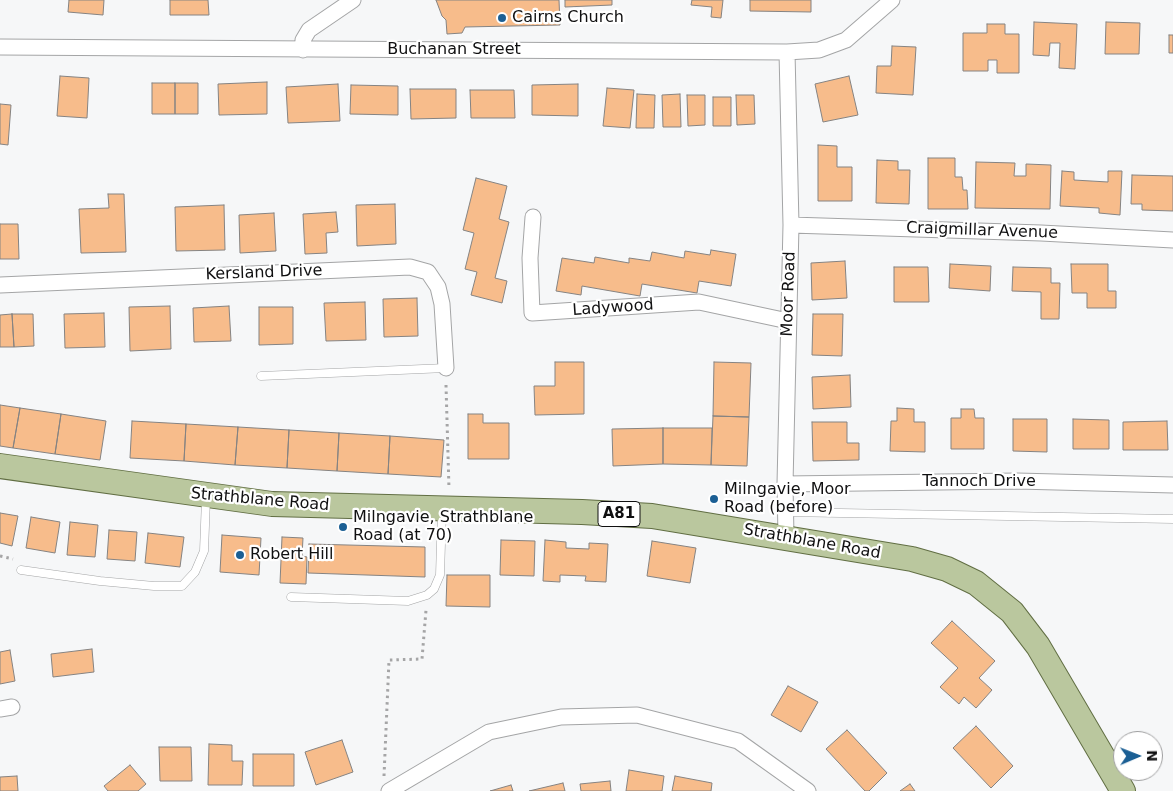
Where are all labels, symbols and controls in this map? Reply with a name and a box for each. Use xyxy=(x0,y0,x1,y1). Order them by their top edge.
place label: Cairns Church xyxy=(512,8,624,28)
marker: Cairns Church xyxy=(496,12,508,24)
street label: Buchanan Street xyxy=(387,40,521,60)
street label: Craigmillar Avenue xyxy=(906,219,1058,243)
street label: Moor Road xyxy=(778,251,800,337)
street label: Kersland Drive xyxy=(205,261,323,285)
street label: Ladywood xyxy=(572,296,654,320)
street label: Tannoch Drive xyxy=(922,472,1036,492)
place label: Milngavie, Moor Road (before) xyxy=(724,480,851,518)
street label: Strathblane Road xyxy=(190,484,330,516)
marker: Milngavie, Moor Road (before) xyxy=(708,493,720,505)
road number: A81 xyxy=(598,502,640,526)
place label: Milngavie, Strathblane Road (at 70) xyxy=(353,508,533,546)
street label: Strathblane Road xyxy=(742,520,882,564)
marker: Milngavie, Strathblane Road (at 70) xyxy=(337,521,349,533)
place label: Robert Hill xyxy=(250,545,333,565)
marker: Robert Hill xyxy=(234,549,246,561)
north arrow xyxy=(1113,731,1163,781)
text: N xyxy=(1144,750,1160,762)

